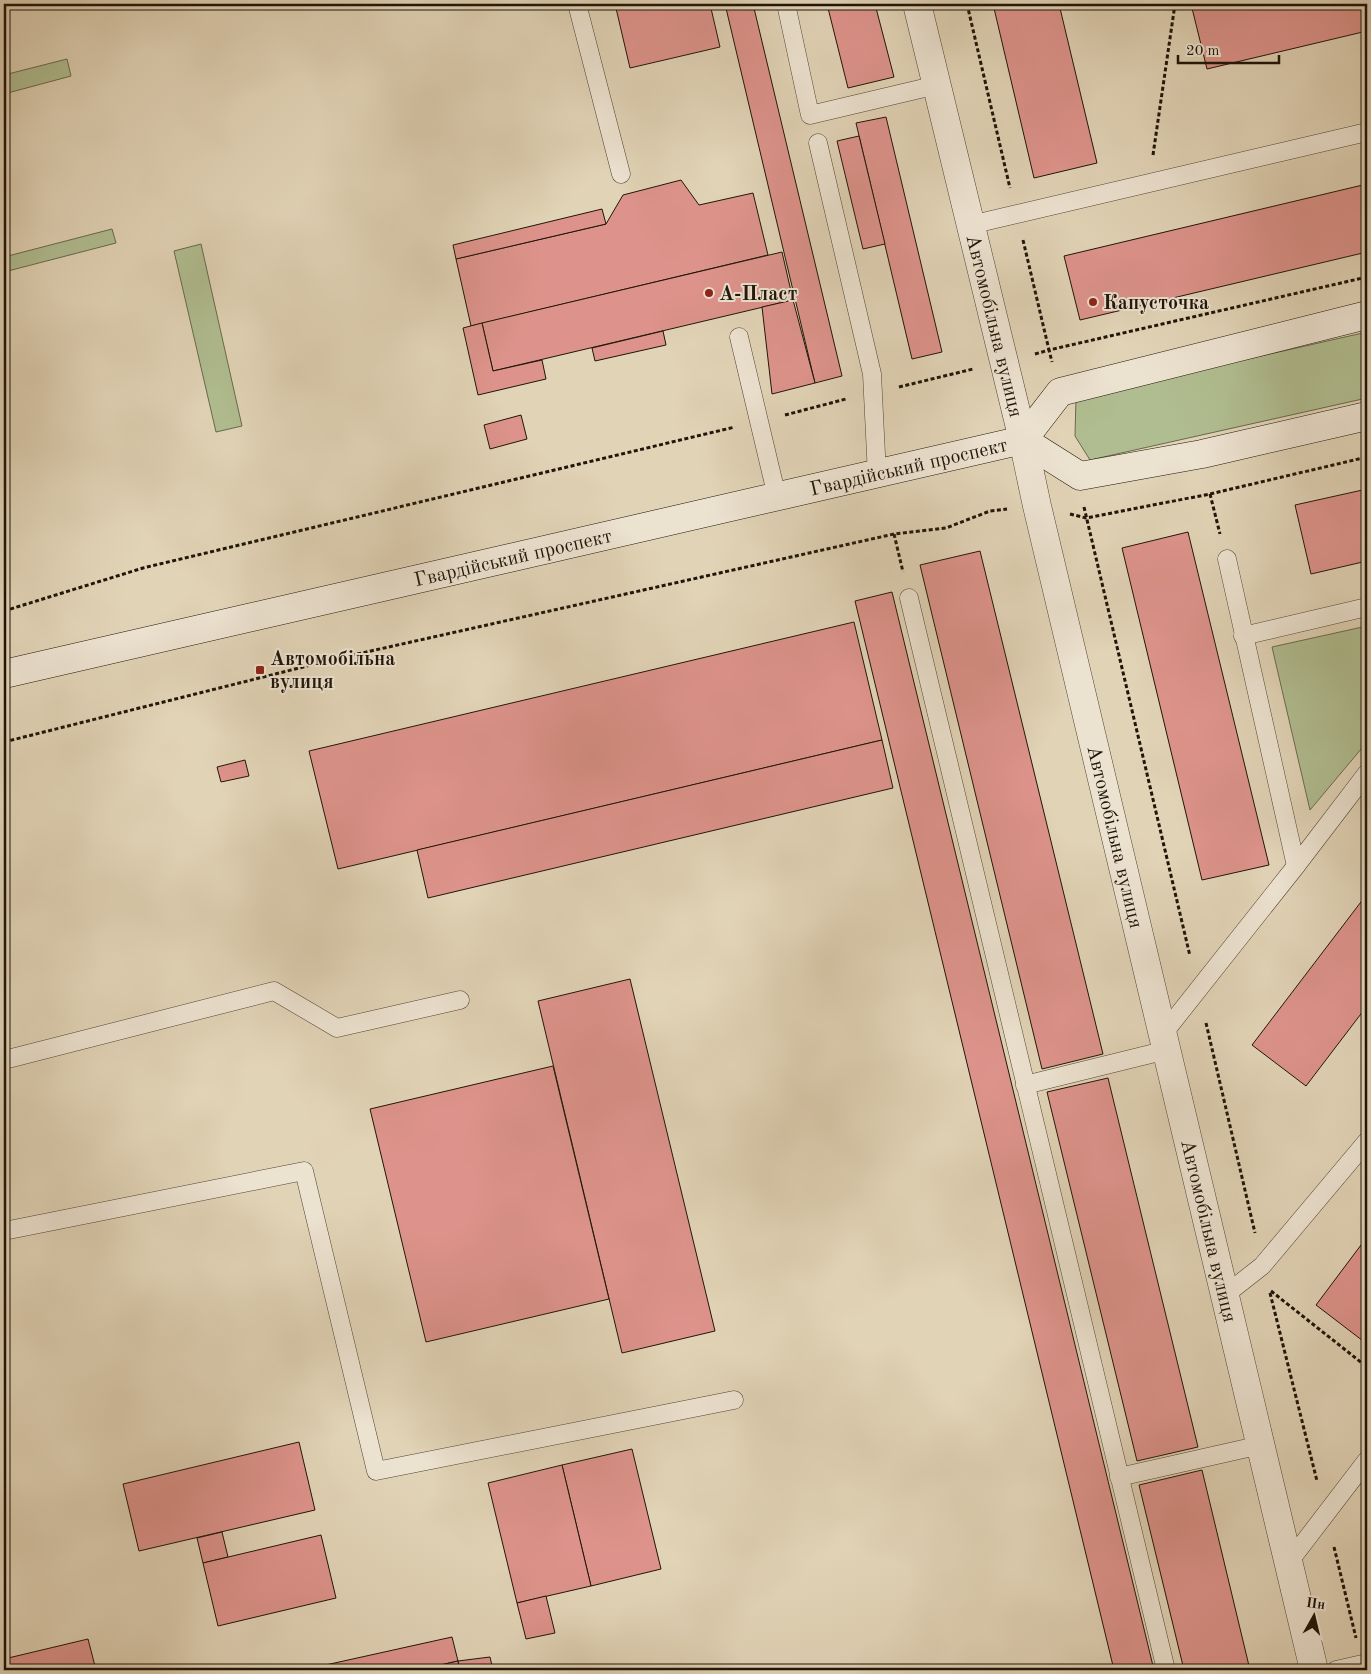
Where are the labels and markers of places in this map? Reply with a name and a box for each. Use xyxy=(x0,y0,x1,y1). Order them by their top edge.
place label: А-Пласт xyxy=(719,285,797,305)
marker: А-Пласт xyxy=(703,287,715,299)
place label: Капусточка xyxy=(1103,294,1209,314)
marker: Капусточка xyxy=(1087,296,1099,308)
place label: Автомобільна вулиця xyxy=(270,650,395,693)
marker: Автомобільна вулиця xyxy=(254,664,266,676)

